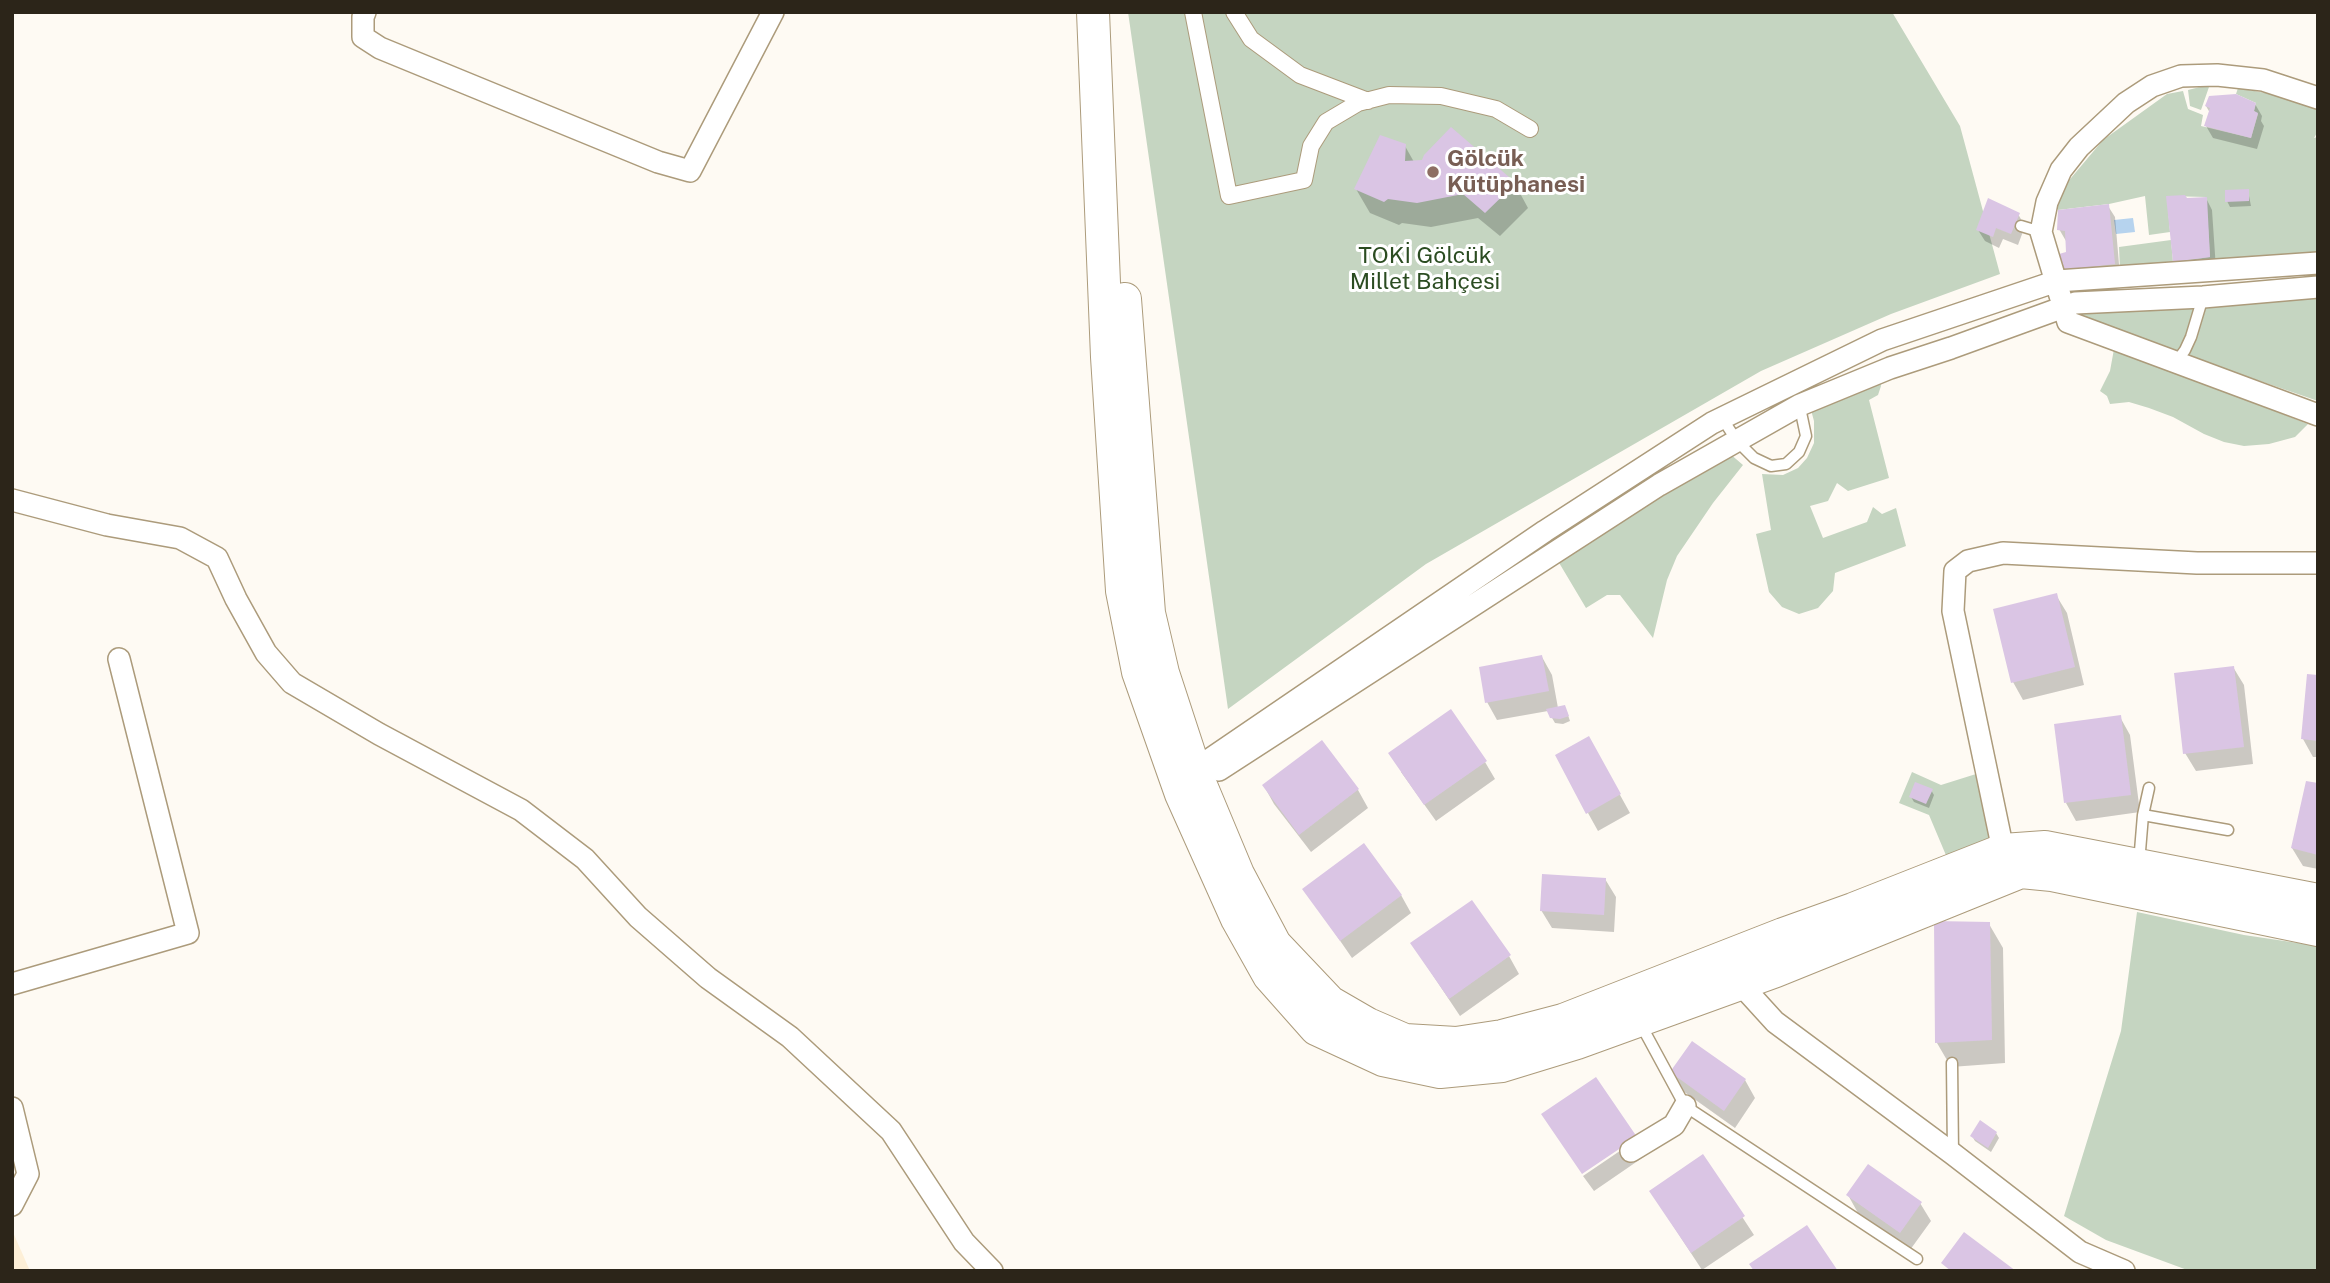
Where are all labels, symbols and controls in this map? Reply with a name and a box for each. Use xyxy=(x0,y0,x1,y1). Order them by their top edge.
place label: Gölcük Kütüphanesi xyxy=(1447,145,1585,199)
marker: Gölcük Kütüphanesi xyxy=(1425,164,1441,180)
park label: TOKİ Gölcük Millet Bahçesi xyxy=(1350,242,1500,296)

